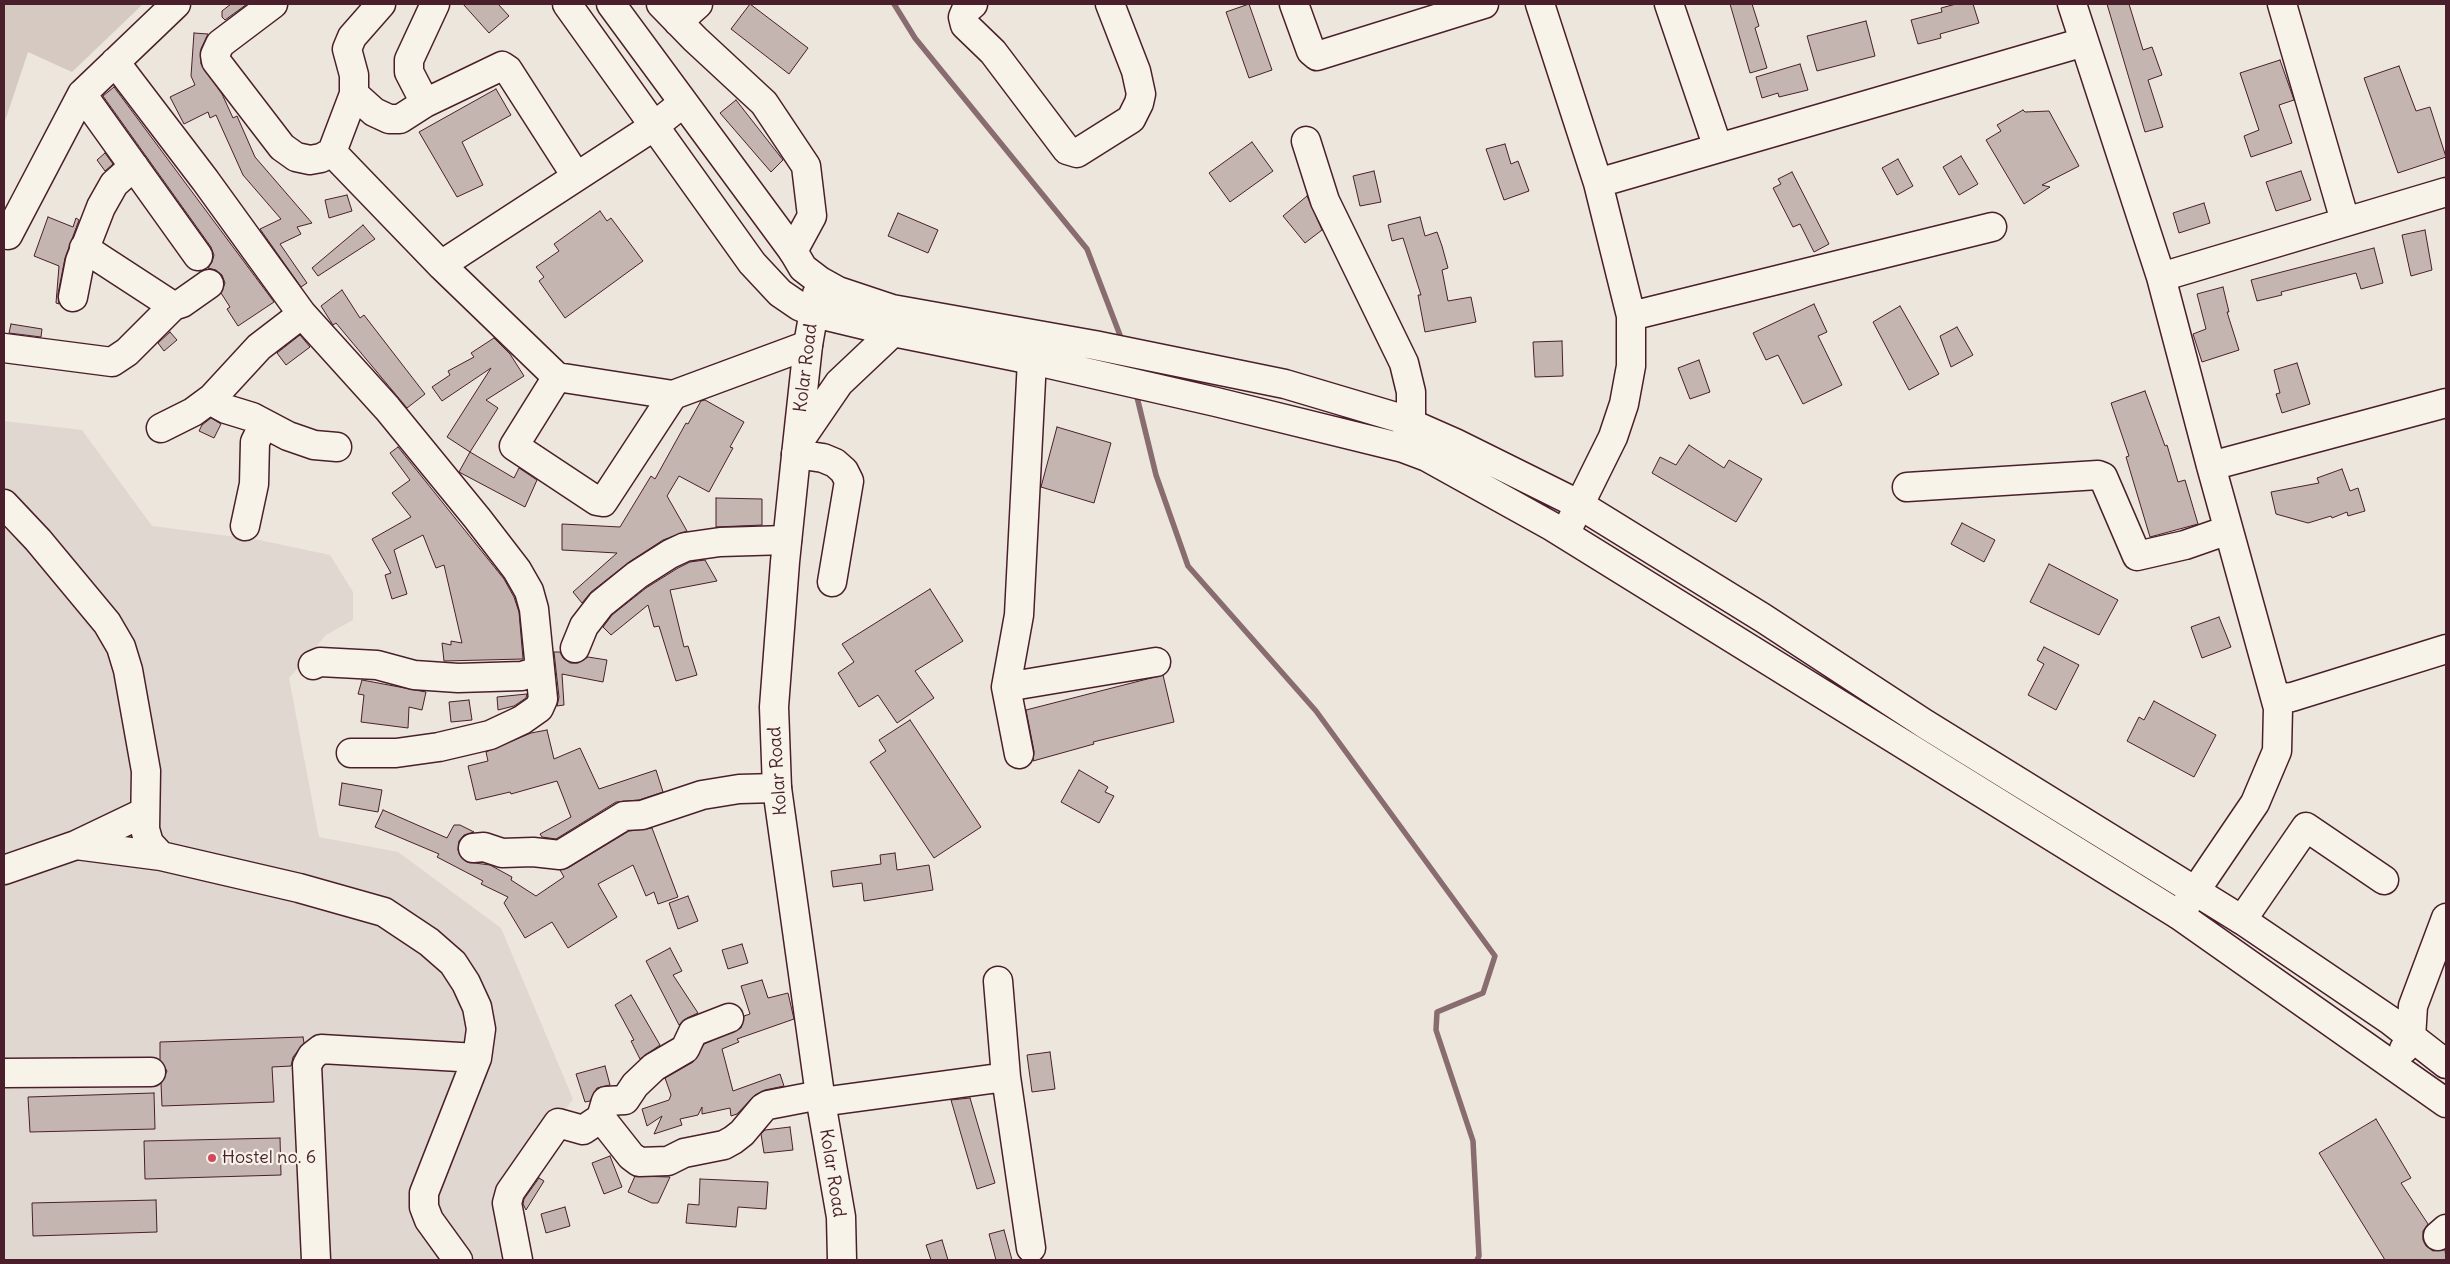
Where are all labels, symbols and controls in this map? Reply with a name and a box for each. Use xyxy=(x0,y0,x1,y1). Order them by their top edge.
street label: Kolar Road xyxy=(790,322,822,414)
street label: Kolar Road xyxy=(764,726,792,816)
street label: Kolar Road xyxy=(814,1127,850,1219)
place label: Hostel no. 6 xyxy=(222,1147,316,1169)
marker: Hostel no. 6 xyxy=(206,1152,218,1164)

